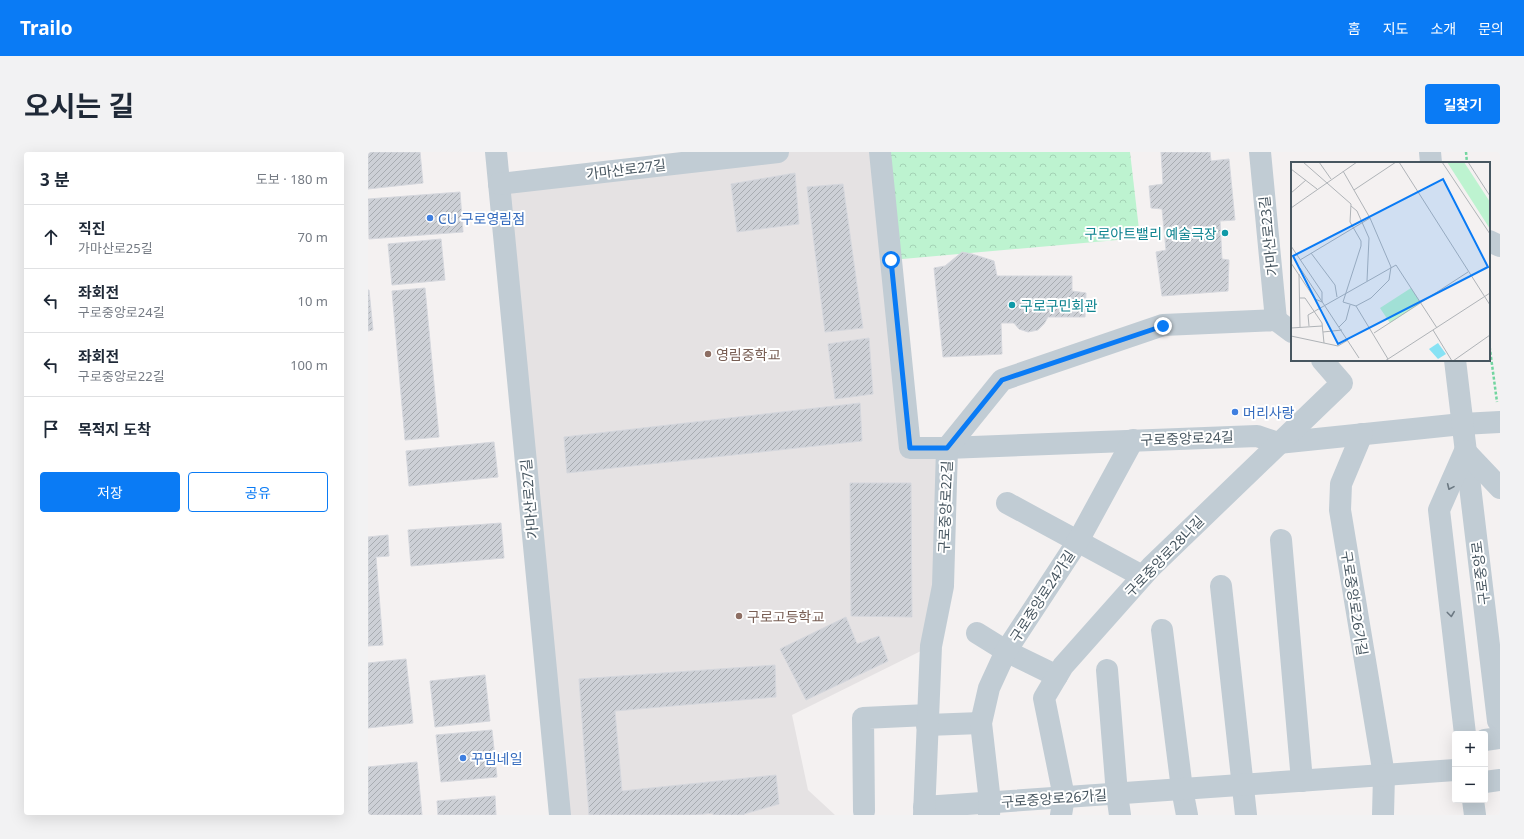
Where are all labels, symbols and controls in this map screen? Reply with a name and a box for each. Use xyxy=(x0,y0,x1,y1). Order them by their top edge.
text: Trailo xyxy=(20,15,73,41)
text: 홈 xyxy=(1348,19,1361,38)
text: 지도 xyxy=(1383,19,1408,38)
text: 소개 xyxy=(1430,19,1456,38)
text: 문의 xyxy=(1478,19,1504,38)
button: 길찾기 xyxy=(1425,84,1500,124)
text: 오시는 길 xyxy=(24,86,134,124)
street label: 가마산로27길 xyxy=(585,155,667,183)
inset map xyxy=(1291,162,1490,361)
text: 3 분 xyxy=(40,168,70,191)
text: 도보 · 180 m xyxy=(256,170,328,188)
street label: 가마산로23길 xyxy=(1254,195,1282,277)
place label: CU 구로영림점 xyxy=(438,209,525,228)
marker: CU 구로영림점 xyxy=(425,213,435,223)
text: 직진 xyxy=(78,218,106,238)
place label: 구로아트밸리 예술극장 xyxy=(1085,224,1217,243)
icon: ahead xyxy=(40,226,62,248)
text: 70 m xyxy=(298,228,328,246)
marker: 구로아트밸리 예술극장 xyxy=(1220,228,1230,238)
text: 가마산로25길 xyxy=(78,239,153,257)
route start xyxy=(882,251,900,269)
text: 좌회전 xyxy=(78,282,119,302)
icon: left xyxy=(40,290,62,312)
text: 10 m xyxy=(298,292,328,310)
place label: 구로구민회관 xyxy=(1020,296,1097,315)
marker: 구로구민회관 xyxy=(1007,300,1017,310)
text: 구로중앙로24길 xyxy=(78,303,165,321)
route end xyxy=(1154,317,1172,335)
place label: 영림중학교 xyxy=(716,345,781,364)
text: 좌회전 xyxy=(78,346,119,366)
marker: 영림중학교 xyxy=(703,349,713,359)
icon: left xyxy=(40,354,62,376)
text: 100 m xyxy=(290,356,328,374)
text: 구로중앙로22길 xyxy=(78,367,165,385)
place label: 머리사랑 xyxy=(1243,403,1295,422)
marker: 머리사랑 xyxy=(1230,407,1240,417)
icon: arrive xyxy=(40,418,62,440)
text: 목적지 도착 xyxy=(78,419,151,439)
street label: 구로중앙로24길 xyxy=(1140,427,1234,449)
street label: 가마산로27길 xyxy=(516,458,542,540)
street label: 구로중앙로22길 xyxy=(934,460,956,554)
button: 저장 xyxy=(40,472,180,512)
button: 공유 xyxy=(188,472,328,512)
one-way arrow xyxy=(1446,483,1454,490)
street label: 구로중앙로28나길 xyxy=(1120,511,1208,601)
street label: 구로중앙로 xyxy=(1467,540,1493,606)
street label: 구로중앙로24가길 xyxy=(1005,546,1079,646)
street label: 구로중앙로26가길 xyxy=(1337,549,1373,657)
place label: 구로고등학교 xyxy=(747,607,824,626)
marker: 구로고등학교 xyxy=(734,611,744,621)
one-way arrow xyxy=(1446,611,1455,617)
map controls xyxy=(1452,731,1488,803)
button: + xyxy=(1452,731,1488,767)
place label: 꾸밈네일 xyxy=(471,749,523,768)
marker: 꾸밈네일 xyxy=(458,753,468,763)
button: − xyxy=(1452,767,1488,803)
street label: 구로중앙로26가길 xyxy=(1000,785,1108,811)

